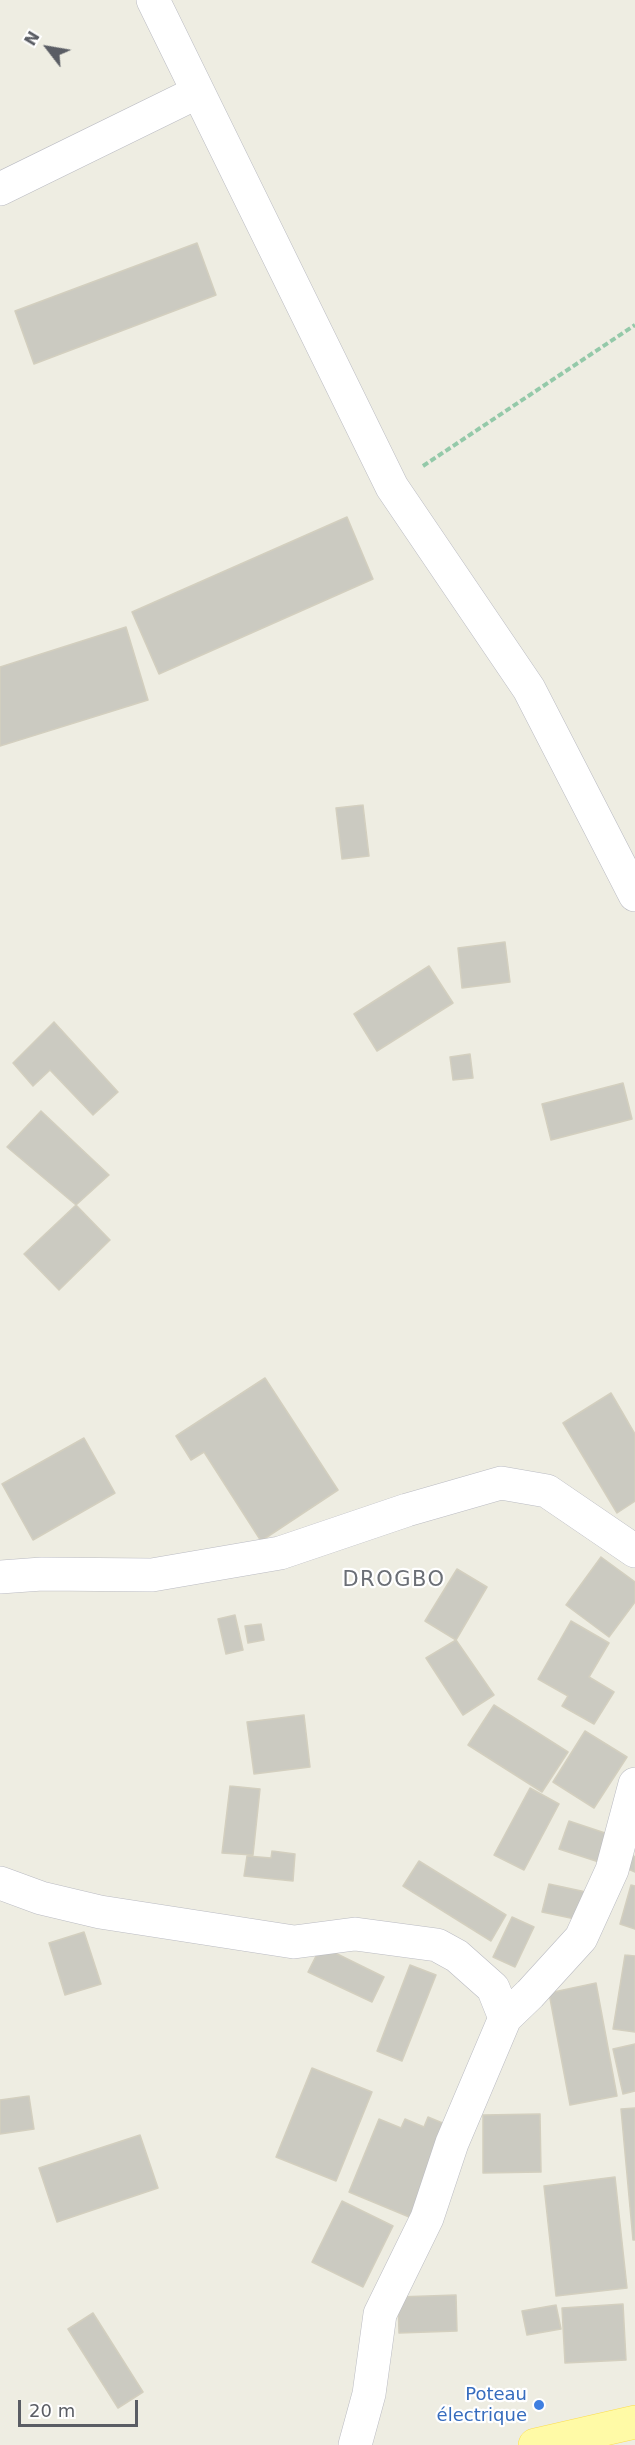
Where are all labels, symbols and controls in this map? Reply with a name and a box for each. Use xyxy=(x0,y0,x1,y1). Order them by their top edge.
north arrow xyxy=(18,18,78,78)
text: N xyxy=(21,28,44,49)
district label: DROGBO xyxy=(342,1568,446,1594)
place label: Poteau électrique xyxy=(437,2384,527,2426)
scale bar xyxy=(21,2388,141,2426)
marker: Poteau électrique xyxy=(532,2398,546,2412)
text: 20 m xyxy=(29,2400,75,2421)

